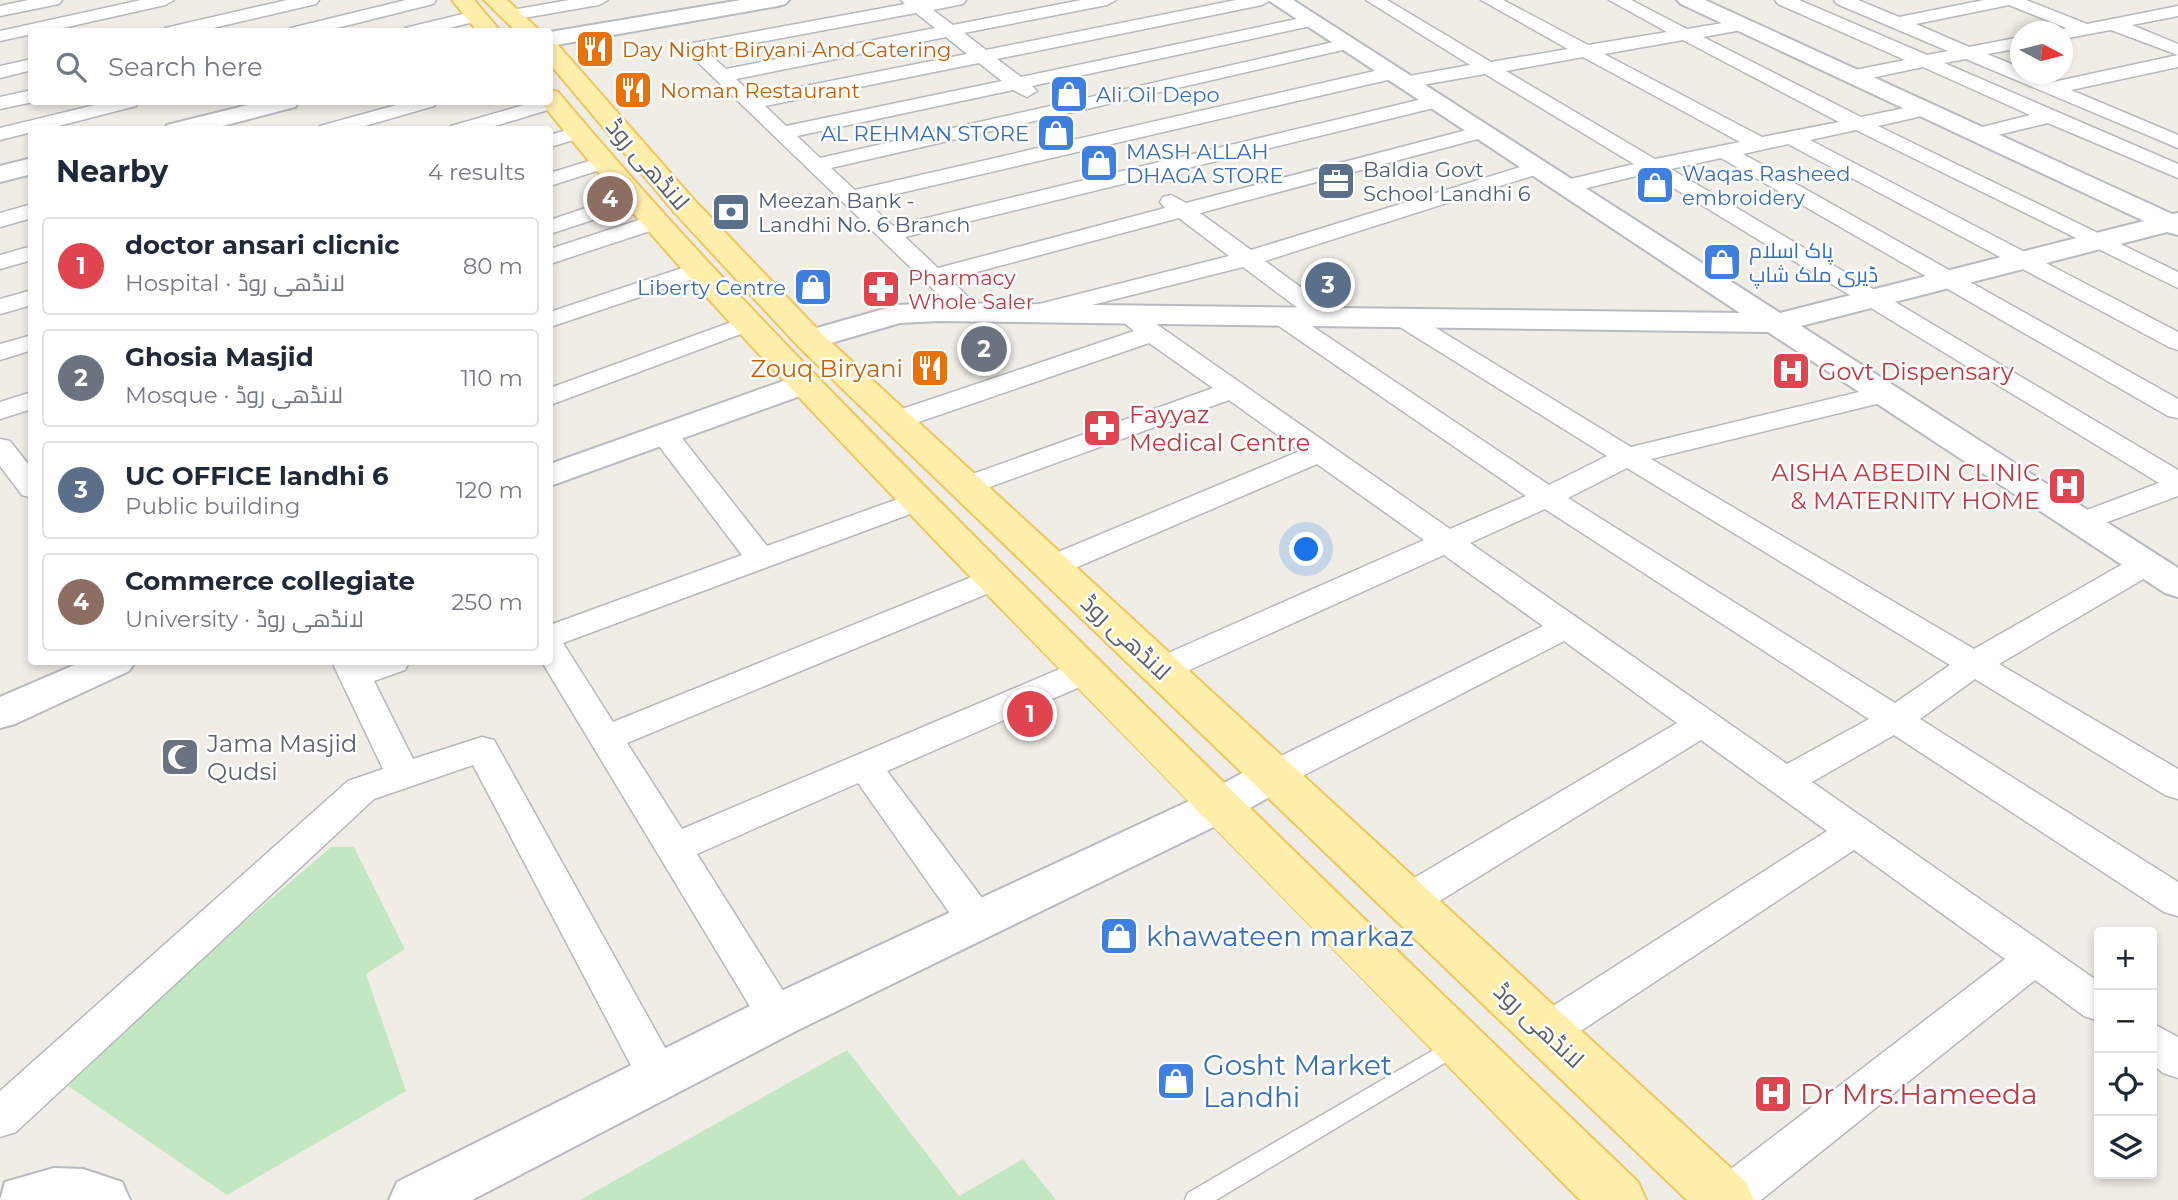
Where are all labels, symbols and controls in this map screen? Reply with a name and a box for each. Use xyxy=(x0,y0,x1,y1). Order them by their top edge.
north arrow xyxy=(2010,21,2073,84)
search box xyxy=(28,28,553,105)
restaurant icon: Day Night Biryani And Catering xyxy=(574,28,616,70)
place label: Day Night Biryani And Catering xyxy=(622,37,951,62)
icon: search xyxy=(52,48,90,86)
text: Search here xyxy=(108,51,263,83)
restaurant icon: Noman Restaurant xyxy=(612,69,654,111)
shop icon: Ali Oil Depo xyxy=(1048,73,1090,115)
place label: Noman Restaurant xyxy=(660,78,860,103)
place label: Ali Oil Depo xyxy=(1096,82,1220,107)
street label: لانڈھی روڈ xyxy=(600,112,696,216)
shop icon: AL REHMAN STORE xyxy=(1035,112,1077,154)
place label: AL REHMAN STORE xyxy=(821,121,1029,146)
place label: MASH ALLAH DHAGA STORE xyxy=(1126,139,1283,188)
shop icon: MASH ALLAH DHAGA STORE xyxy=(1078,142,1120,184)
text: Nearby xyxy=(56,153,168,190)
place label: Baldia Govt School Landhi 6 xyxy=(1363,157,1531,206)
text: 4 results xyxy=(428,158,525,186)
office icon: Baldia Govt School Landhi 6 xyxy=(1315,160,1357,202)
place label: Waqas Rasheed embroidery xyxy=(1682,161,1850,210)
shop icon: Waqas Rasheed embroidery xyxy=(1634,164,1676,206)
pin: 4 xyxy=(587,173,633,225)
place label: Meezan Bank - Landhi No. 6 Branch xyxy=(758,188,971,237)
bank icon: Meezan Bank - Landhi No. 6 Branch xyxy=(710,191,752,233)
text: doctor ansari clicnic xyxy=(125,229,400,261)
place label: پاک اسلام ڈیری ملک شاپ xyxy=(1749,238,1878,289)
shop icon: پاک اسلام ڈیری ملک شاپ xyxy=(1701,241,1743,283)
text: 1 xyxy=(76,252,86,280)
text: 80 m xyxy=(463,252,523,280)
pin: 3 xyxy=(1305,259,1351,311)
place label: Pharmacy Whole Saler xyxy=(908,265,1034,314)
shop icon: Liberty Centre xyxy=(792,266,834,308)
pharmacy icon: Pharmacy Whole Saler xyxy=(860,268,902,310)
text: Hospital · لانڈھی روڈ xyxy=(125,269,345,297)
place label: Liberty Centre xyxy=(637,275,786,300)
pin: 2 xyxy=(961,323,1007,375)
text: Ghosia Masjid xyxy=(125,341,314,373)
restaurant icon: Zouq Biryani xyxy=(909,347,951,389)
hospital icon: Govt Dispensary xyxy=(1770,350,1812,392)
place label: Zouq Biryani xyxy=(751,354,903,383)
place label: Govt Dispensary xyxy=(1818,357,2014,386)
text: 2 xyxy=(74,364,88,392)
text: 110 m xyxy=(461,364,523,392)
text: Mosque · لانڈھی روڈ xyxy=(125,381,343,409)
place label: Fayyaz Medical Centre xyxy=(1129,400,1310,457)
pharmacy icon: Fayyaz Medical Centre xyxy=(1081,407,1123,449)
place label: AISHA ABEDIN CLINIC & MATERNITY HOME xyxy=(1771,458,2040,515)
text: UC OFFICE landhi 6 xyxy=(125,460,389,492)
hospital icon: AISHA ABEDIN CLINIC & MATERNITY HOME xyxy=(2046,465,2088,507)
text: 3 xyxy=(74,476,88,504)
text: 120 m xyxy=(456,476,523,504)
text: Public building xyxy=(125,492,300,520)
your location xyxy=(1289,532,1323,566)
text: Commerce collegiate xyxy=(125,565,415,597)
text: 4 xyxy=(73,588,89,616)
text: 250 m xyxy=(451,588,523,616)
street label: لانڈھی روڈ xyxy=(1075,588,1177,686)
text: University · لانڈھی روڈ xyxy=(125,605,364,633)
pin: 1 xyxy=(1007,688,1053,740)
place label: Jama Masjid Qudsi xyxy=(206,729,357,786)
mosque icon: Jama Masjid Qudsi xyxy=(159,736,201,778)
shop icon: khawateen markaz xyxy=(1098,915,1140,957)
place label: khawateen markaz xyxy=(1146,919,1414,953)
map controls xyxy=(2094,927,2157,1179)
button: + xyxy=(2094,927,2157,990)
street label: لانڈھی روڈ xyxy=(1488,976,1590,1074)
button: − xyxy=(2094,990,2157,1053)
place label: Gosht Market Landhi xyxy=(1203,1048,1392,1114)
button: locate xyxy=(2094,1053,2157,1116)
shop icon: Gosht Market Landhi xyxy=(1155,1060,1197,1102)
hospital icon: Dr Mrs.Hameeda xyxy=(1752,1073,1794,1115)
place label: Dr Mrs.Hameeda xyxy=(1800,1077,2038,1111)
button: layers xyxy=(2094,1116,2157,1179)

